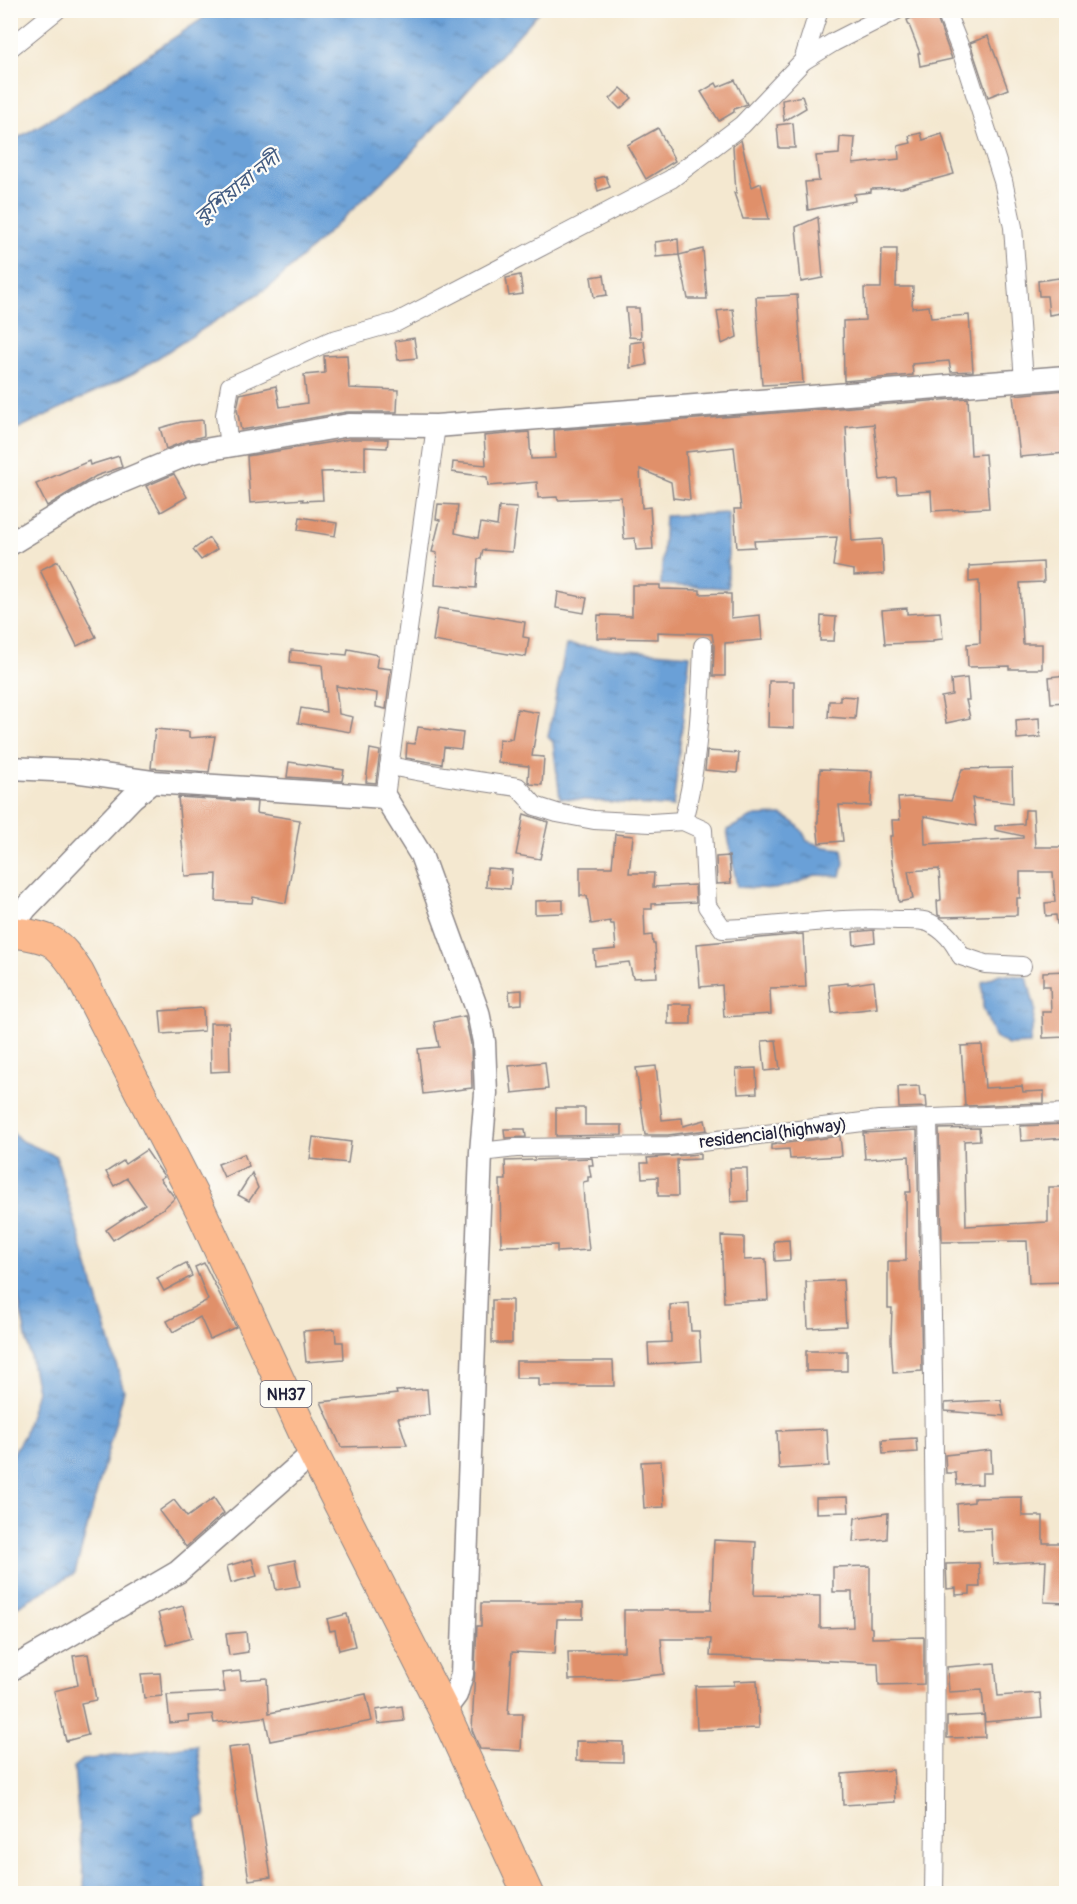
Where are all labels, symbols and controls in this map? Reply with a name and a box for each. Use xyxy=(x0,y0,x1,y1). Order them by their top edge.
water label: কুশিয়ারা নদী xyxy=(189,143,288,229)
street label: residencial(highway) xyxy=(698,1113,848,1154)
road number: NH37 xyxy=(260,1381,312,1407)

